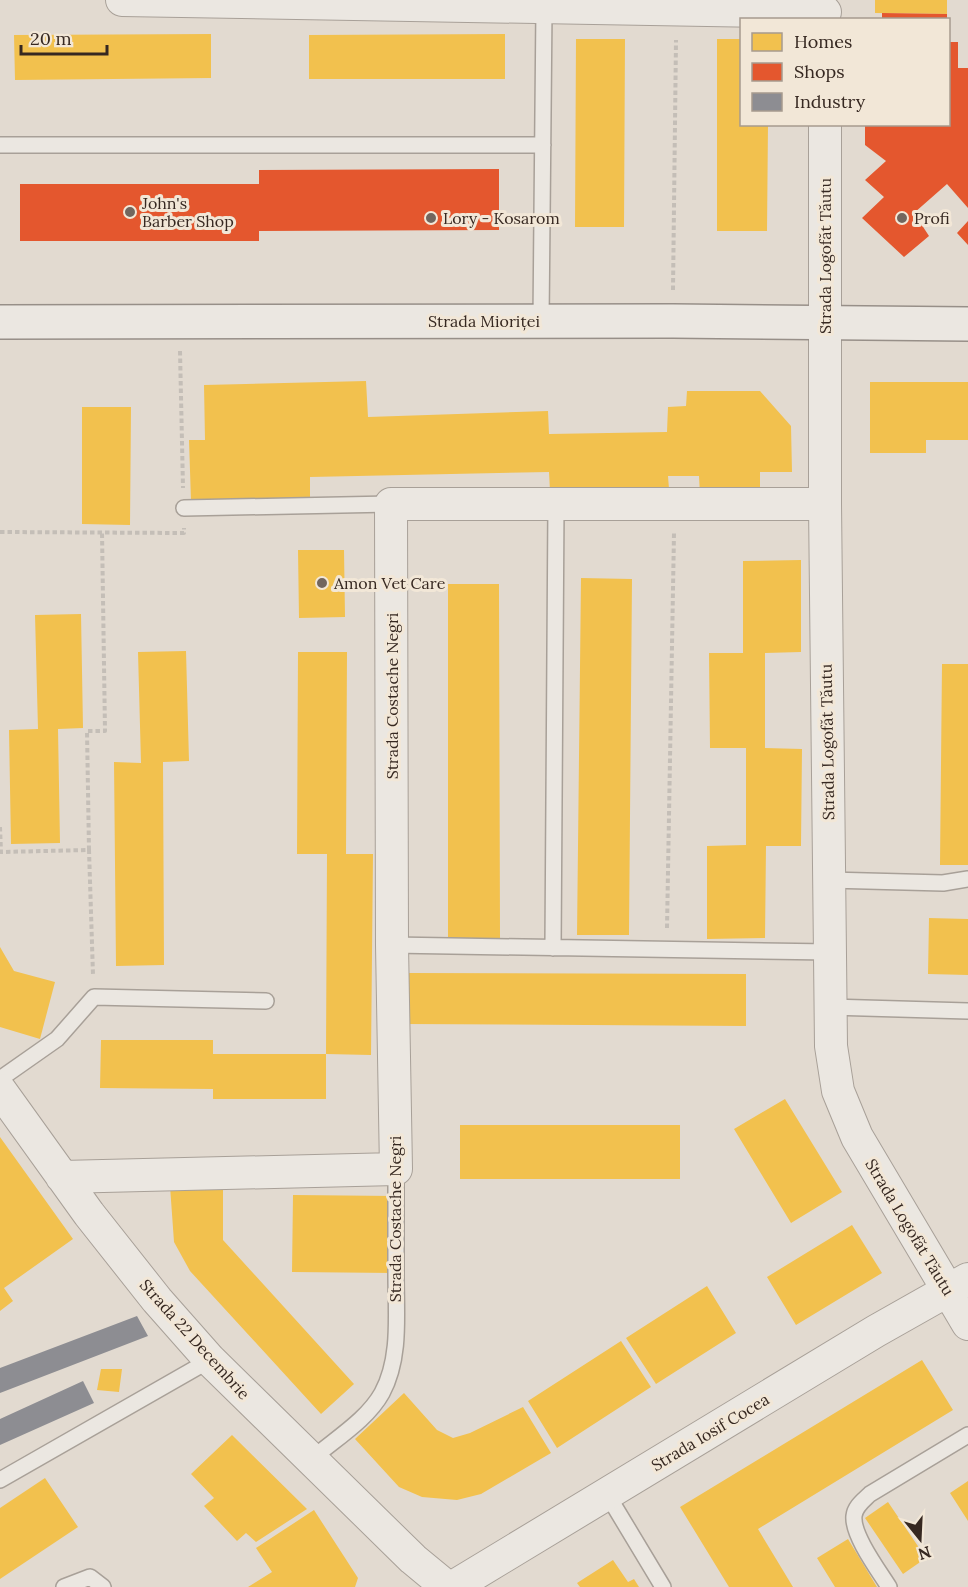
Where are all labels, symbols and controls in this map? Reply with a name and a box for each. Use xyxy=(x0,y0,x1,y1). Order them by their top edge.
scale bar xyxy=(21,18,106,56)
legend xyxy=(740,18,950,126)
text: 20 m xyxy=(30,27,72,50)
text: Homes xyxy=(794,30,852,53)
text: Shops xyxy=(794,60,845,83)
text: Industry xyxy=(794,90,866,113)
street label: Strada Logofăt Tăutu xyxy=(815,177,835,334)
place label: John's Barber Shop xyxy=(141,193,234,231)
marker: John's Barber Shop xyxy=(123,205,137,219)
place label: Lory - Kosarom xyxy=(443,208,560,228)
place label: Profi xyxy=(914,208,950,228)
marker: Lory - Kosarom xyxy=(424,211,438,225)
marker: Profi xyxy=(895,211,909,225)
street label: Strada Mioriței xyxy=(428,311,540,331)
place label: Amon Vet Care xyxy=(333,573,446,593)
marker: Amon Vet Care xyxy=(315,576,329,590)
street label: Strada Costache Negri xyxy=(382,613,402,779)
street label: Strada Logofăt Tăutu xyxy=(816,663,838,820)
street label: Strada Costache Negri xyxy=(385,1136,405,1302)
street label: Strada Logofăt Tăutu xyxy=(861,1155,959,1299)
street label: Strada 22 Decembrie xyxy=(136,1275,255,1404)
street label: Strada Iosif Cocea xyxy=(647,1389,773,1475)
north arrow xyxy=(890,1509,950,1569)
text: N xyxy=(916,1542,934,1565)

